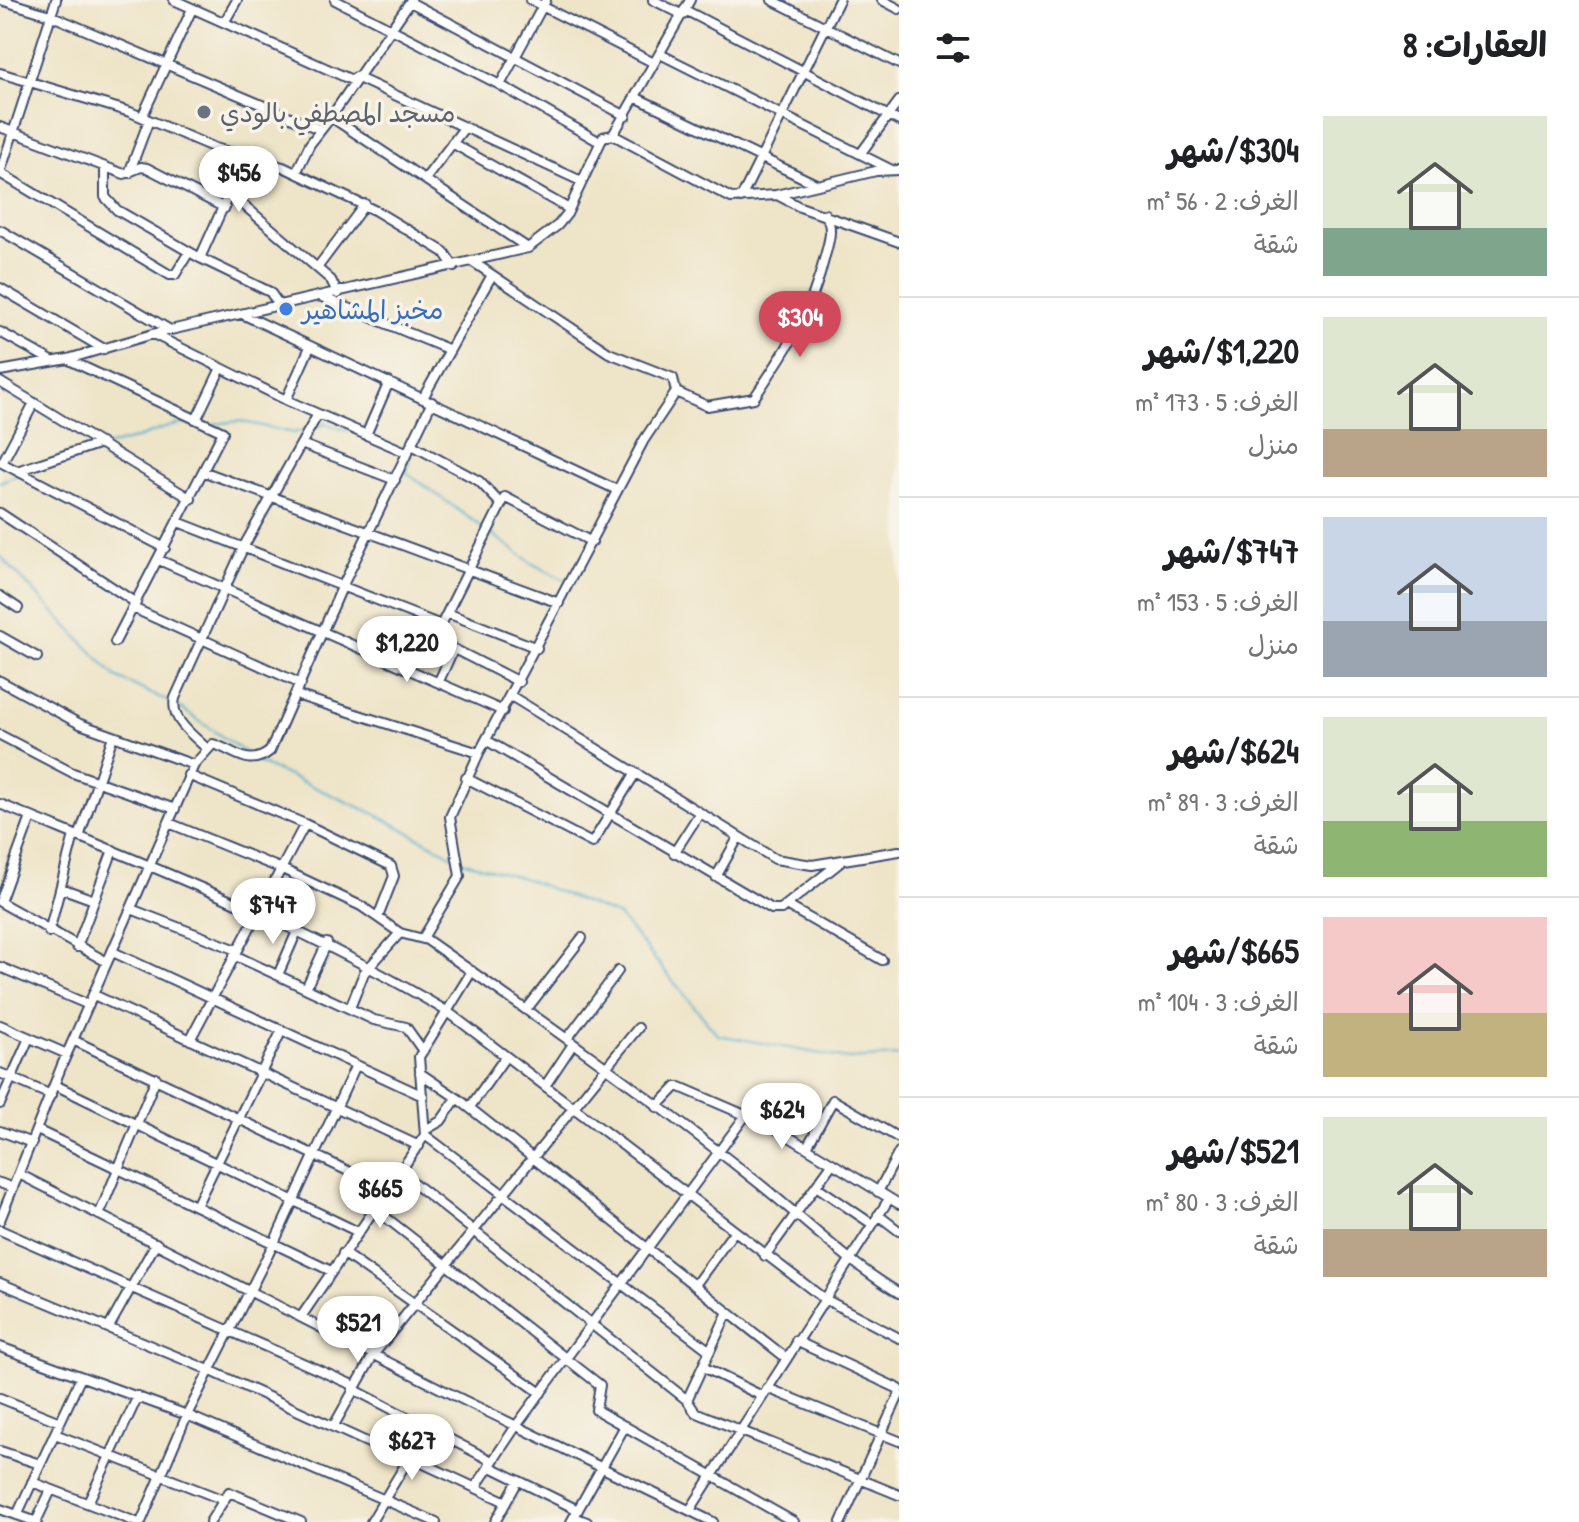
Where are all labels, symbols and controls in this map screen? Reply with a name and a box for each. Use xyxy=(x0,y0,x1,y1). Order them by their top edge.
text: العقارات: 8 xyxy=(1403,22,1547,68)
icon: filters xyxy=(931,26,975,70)
place label: مسجد المصطفي بالودي xyxy=(220,95,455,136)
marker: مسجد المصطفي بالودي xyxy=(195,103,213,121)
text: $304/شهر xyxy=(1168,127,1299,173)
pin: $456 xyxy=(192,146,286,214)
icon: home xyxy=(1387,148,1483,244)
text: $456 xyxy=(217,154,261,189)
text: الغرف: 2 · 56 m² xyxy=(1147,183,1299,218)
text: شقة xyxy=(1254,226,1299,261)
pin: $304 xyxy=(753,291,847,359)
place label: مخبز المشاهير xyxy=(300,292,443,327)
text: $304 xyxy=(777,299,823,334)
marker: مخبز المشاهير xyxy=(277,300,295,318)
text: $1,220/شهر xyxy=(1145,328,1299,374)
icon: home xyxy=(1387,349,1483,445)
text: الغرف: 5 · 173 m² xyxy=(1135,384,1299,419)
text: منزل xyxy=(1248,427,1299,462)
text: $747/شهر xyxy=(1164,528,1299,574)
icon: home xyxy=(1387,549,1483,645)
text: الغرف: 5 · 153 m² xyxy=(1137,584,1299,619)
pin: $1,220 xyxy=(342,616,472,684)
text: $1,220 xyxy=(375,624,439,659)
text: منزل xyxy=(1248,627,1299,662)
text: $624/شهر xyxy=(1169,728,1299,774)
icon: home xyxy=(1387,749,1483,845)
text: الغرف: 3 · 89 m² xyxy=(1148,784,1299,819)
text: شقة xyxy=(1254,827,1299,862)
pin: $747 xyxy=(226,878,320,946)
text: $747 xyxy=(249,886,297,921)
text: $665/شهر xyxy=(1169,928,1299,974)
icon: home xyxy=(1387,949,1483,1045)
text: الغرف: 3 · 104 m² xyxy=(1138,984,1299,1019)
text: شقة xyxy=(1254,1027,1299,1062)
pin: $624 xyxy=(735,1083,829,1151)
text: $624 xyxy=(759,1091,805,1126)
text: $521/شهر xyxy=(1168,1128,1299,1174)
icon: home xyxy=(1387,1149,1483,1245)
pin: $665 xyxy=(333,1162,427,1230)
text: $665 xyxy=(358,1170,402,1205)
text: الغرف: 3 · 80 m² xyxy=(1146,1184,1299,1219)
text: شقة xyxy=(1254,1227,1299,1262)
pin: $521 xyxy=(311,1296,405,1364)
text: $521 xyxy=(335,1304,381,1339)
pin: $627 xyxy=(365,1414,459,1482)
text: $627 xyxy=(388,1422,436,1457)

